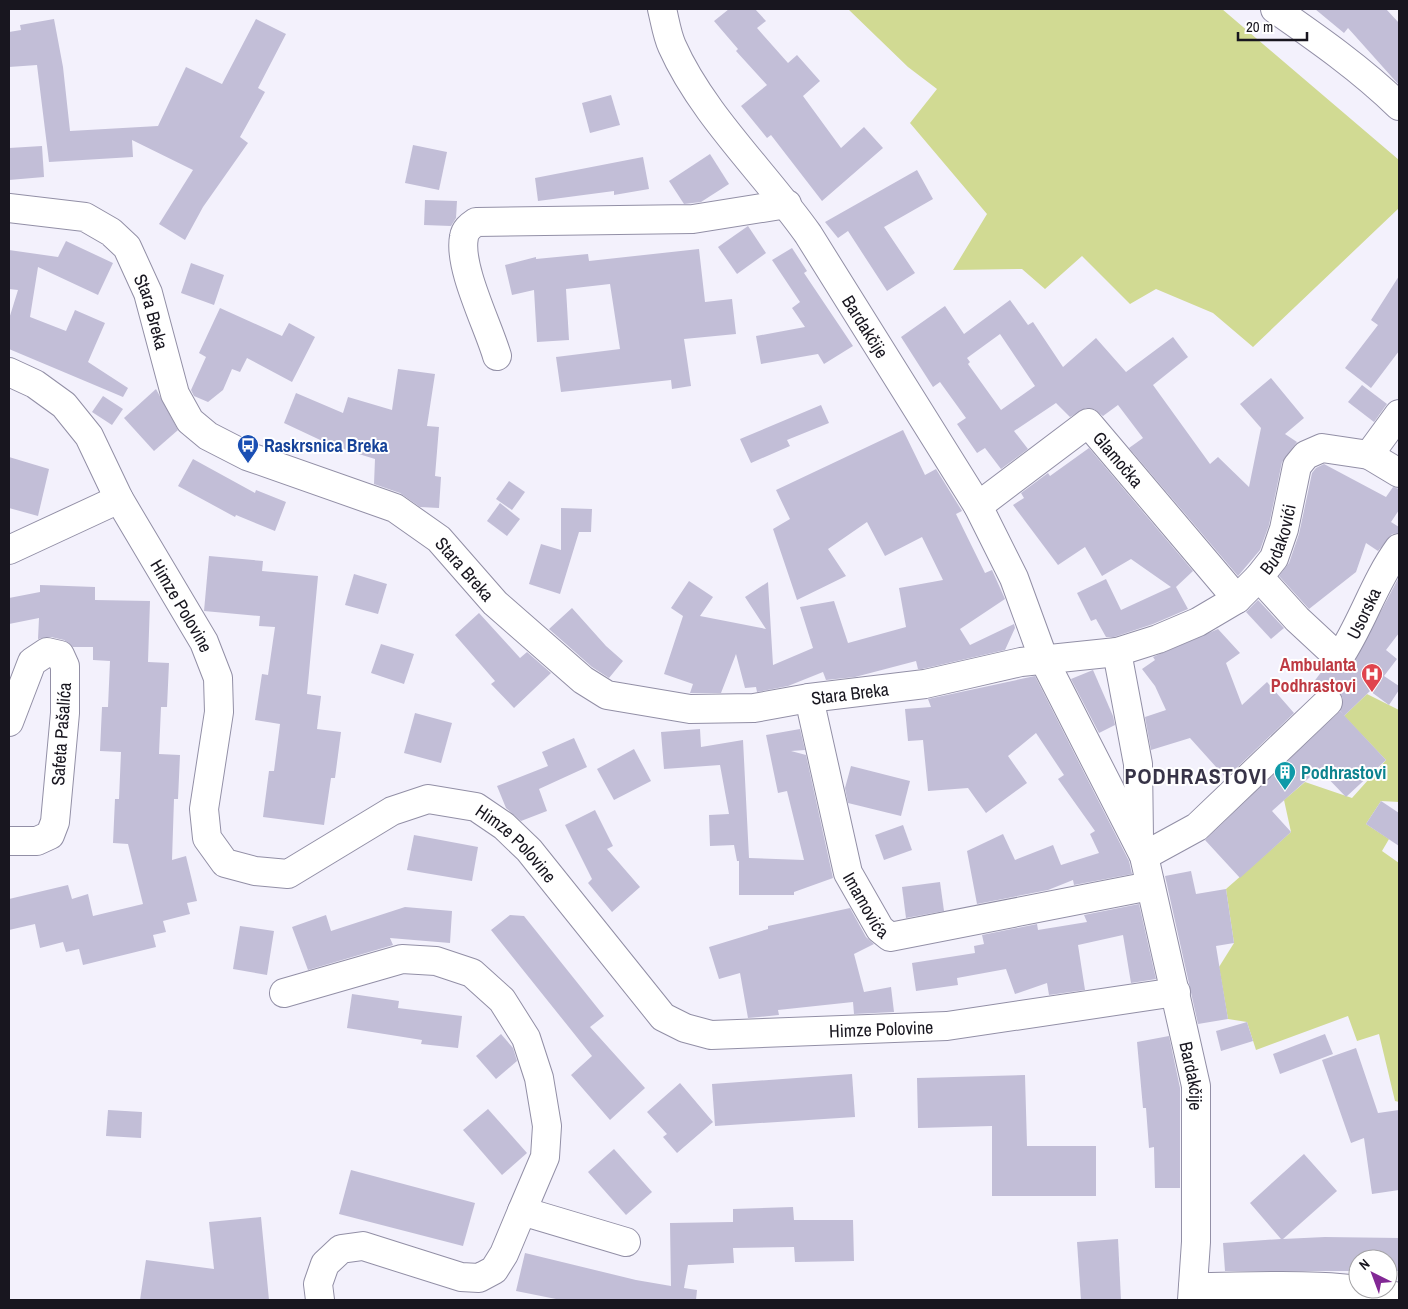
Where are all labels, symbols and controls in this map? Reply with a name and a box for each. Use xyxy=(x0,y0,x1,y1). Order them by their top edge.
scale bar xyxy=(1238,10,1307,42)
text: 20 m xyxy=(1246,16,1273,37)
street label: Stara Breka xyxy=(128,270,175,352)
street label: Bardakčije xyxy=(837,290,895,363)
street label: Glamočka xyxy=(1087,426,1150,492)
bus stop icon: Raskrsnica Breka xyxy=(236,433,260,464)
place label: Raskrsnica Breka xyxy=(264,433,389,458)
street label: Budakovići xyxy=(1253,502,1301,579)
street label: Stara Breka xyxy=(430,531,500,606)
street label: Himze Polovine xyxy=(145,554,219,656)
street label: Usorska xyxy=(1340,583,1386,643)
place label: Ambulanta Podhrastovi xyxy=(1271,652,1357,698)
hospital icon: Ambulanta Podhrastovi xyxy=(1360,662,1384,693)
street label: Stara Breka xyxy=(810,676,890,710)
street label: Safeta Pašalića xyxy=(45,682,77,786)
building icon: Podhrastovi xyxy=(1273,760,1297,791)
place label: Podhrastovi xyxy=(1301,760,1386,785)
district label: PODHRASTOVI xyxy=(1124,761,1268,791)
street label: Himze Polovine xyxy=(471,798,563,888)
street label: Imamovića xyxy=(837,867,894,944)
street label: Himze Polovine xyxy=(829,1014,934,1043)
street label: Bardakčije xyxy=(1174,1039,1209,1110)
north arrow xyxy=(1348,1249,1398,1299)
text: N xyxy=(1355,1255,1373,1274)

